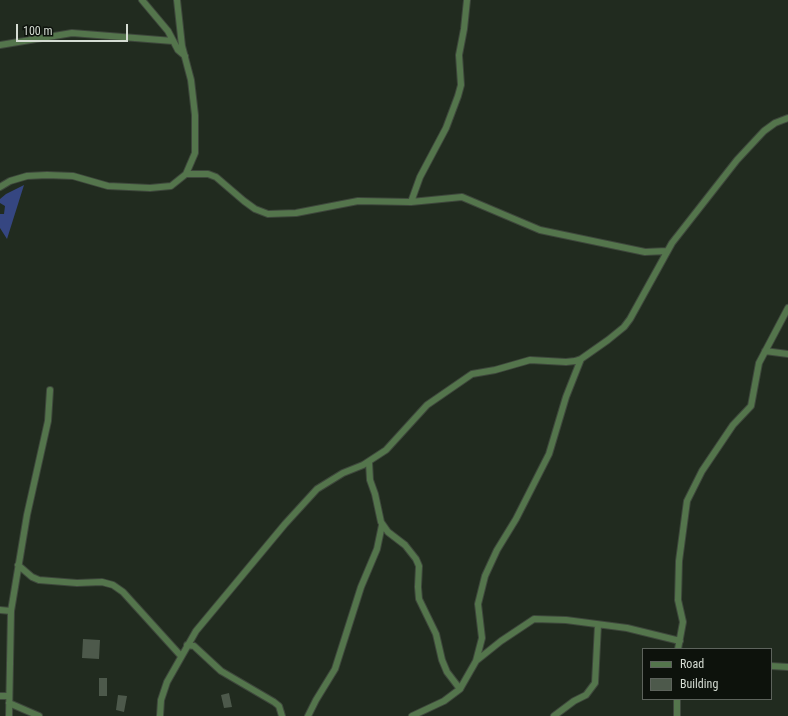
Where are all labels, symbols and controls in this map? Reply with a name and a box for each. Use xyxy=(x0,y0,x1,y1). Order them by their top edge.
scale bar xyxy=(18,16,130,42)
text: 100 m xyxy=(23,24,53,38)
legend xyxy=(642,648,772,700)
text: Road xyxy=(680,657,704,671)
text: Building xyxy=(680,677,718,691)

